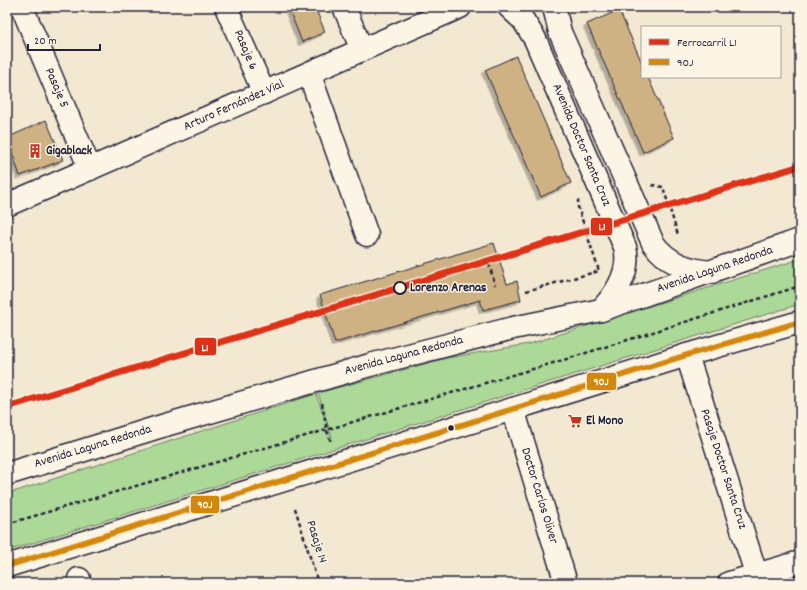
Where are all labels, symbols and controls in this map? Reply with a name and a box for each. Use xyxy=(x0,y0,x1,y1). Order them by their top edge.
scale bar xyxy=(28,26,100,52)
legend xyxy=(641,26,781,78)
street label: Pasaje 6 xyxy=(228,27,262,73)
text: 20 m xyxy=(34,33,57,50)
text: Ferrocarril L1 xyxy=(677,35,737,52)
text: 90J xyxy=(677,55,693,72)
street label: Pasaje 5 xyxy=(39,65,73,111)
street label: Arturo Fernández Vial xyxy=(181,75,287,137)
street label: Avenida Doctor Santa Cruz xyxy=(547,81,615,209)
place label: Gigablack xyxy=(46,142,93,161)
building icon: Gigablack xyxy=(27,143,43,159)
line badge: L1 xyxy=(590,217,613,236)
text: L1 xyxy=(599,220,605,236)
street label: Avenida Laguna Redonda xyxy=(654,241,776,299)
place label: Lorenzo Arenas xyxy=(410,279,487,298)
marker: Lorenzo Arenas xyxy=(393,281,407,295)
street label: Avenida Laguna Redonda xyxy=(343,331,466,381)
line badge: L1 xyxy=(194,337,217,356)
text: L1 xyxy=(202,341,208,357)
line badge: 90J xyxy=(586,372,617,391)
text: 90J xyxy=(593,375,609,391)
street label: Pasaje Doctor Santa Cruz xyxy=(695,406,751,532)
place label: El Mono xyxy=(586,412,623,431)
supermarket icon: El Mono xyxy=(567,413,583,429)
street label: Avenida Laguna Redonda xyxy=(32,420,155,474)
unlabelled marker xyxy=(446,423,456,433)
street label: Doctor Carlos Oliver xyxy=(515,446,563,547)
line badge: 90J xyxy=(190,495,220,514)
text: 90J xyxy=(197,498,213,514)
street label: Pasaje 14 xyxy=(300,518,332,566)

